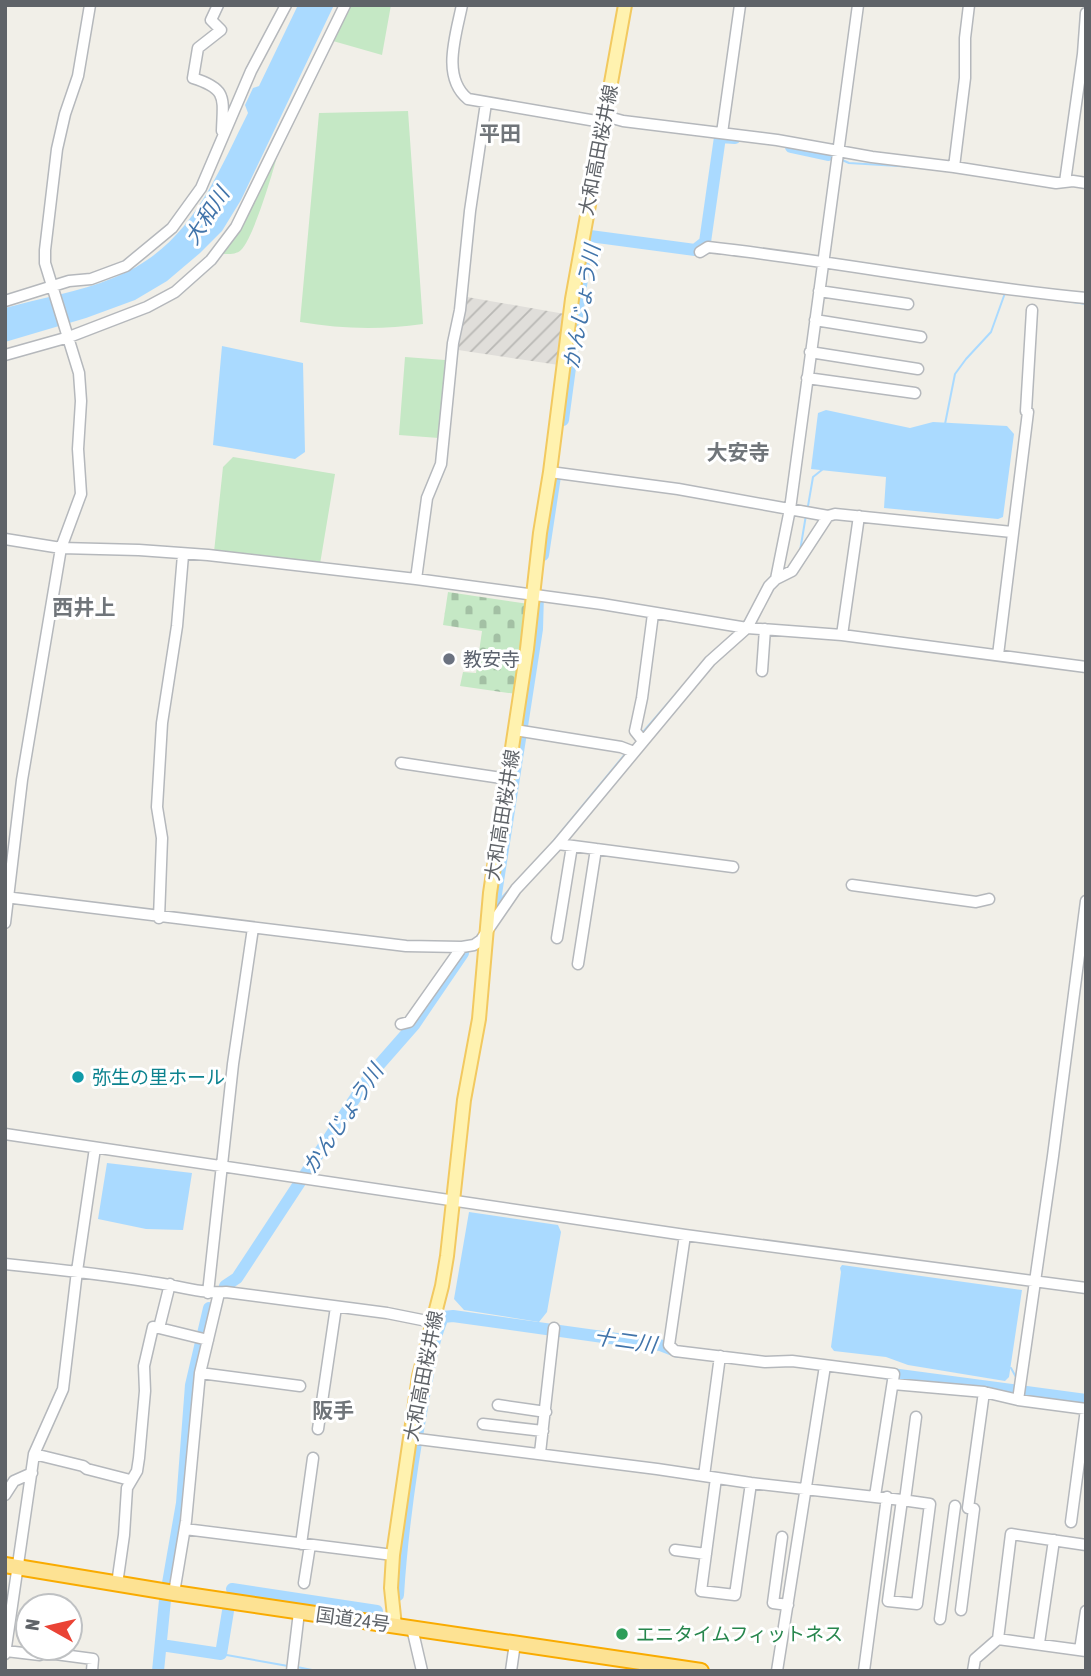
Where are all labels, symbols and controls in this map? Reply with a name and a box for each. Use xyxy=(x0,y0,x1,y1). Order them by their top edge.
street label: 大和高田桜井線 xyxy=(575,83,621,217)
district label: 平田 xyxy=(479,121,521,145)
water label: 大和川 xyxy=(179,181,234,248)
water label: かんじょう川 xyxy=(558,241,604,371)
district label: 大安寺 xyxy=(707,440,770,464)
district label: 西井上 xyxy=(53,595,116,619)
place label: 教安寺 xyxy=(463,648,520,670)
marker: 教安寺 xyxy=(441,651,457,667)
street label: 大和高田桜井線 xyxy=(481,748,523,882)
water label: かんじょう川 xyxy=(297,1058,388,1177)
place label: 弥生の里ホール xyxy=(92,1066,225,1088)
marker: 弥生の里ホール xyxy=(70,1069,86,1085)
street label: 大和高田桜井線 xyxy=(400,1309,446,1443)
water label: 十二川 xyxy=(592,1324,660,1357)
district label: 阪手 xyxy=(312,1398,354,1422)
north arrow xyxy=(14,1592,84,1662)
street label: 国道24号 xyxy=(314,1603,392,1635)
text: N xyxy=(20,1618,44,1632)
place label: エニタイムフィットネス xyxy=(636,1623,843,1645)
marker: エニタイムフィットネス xyxy=(614,1626,630,1642)

